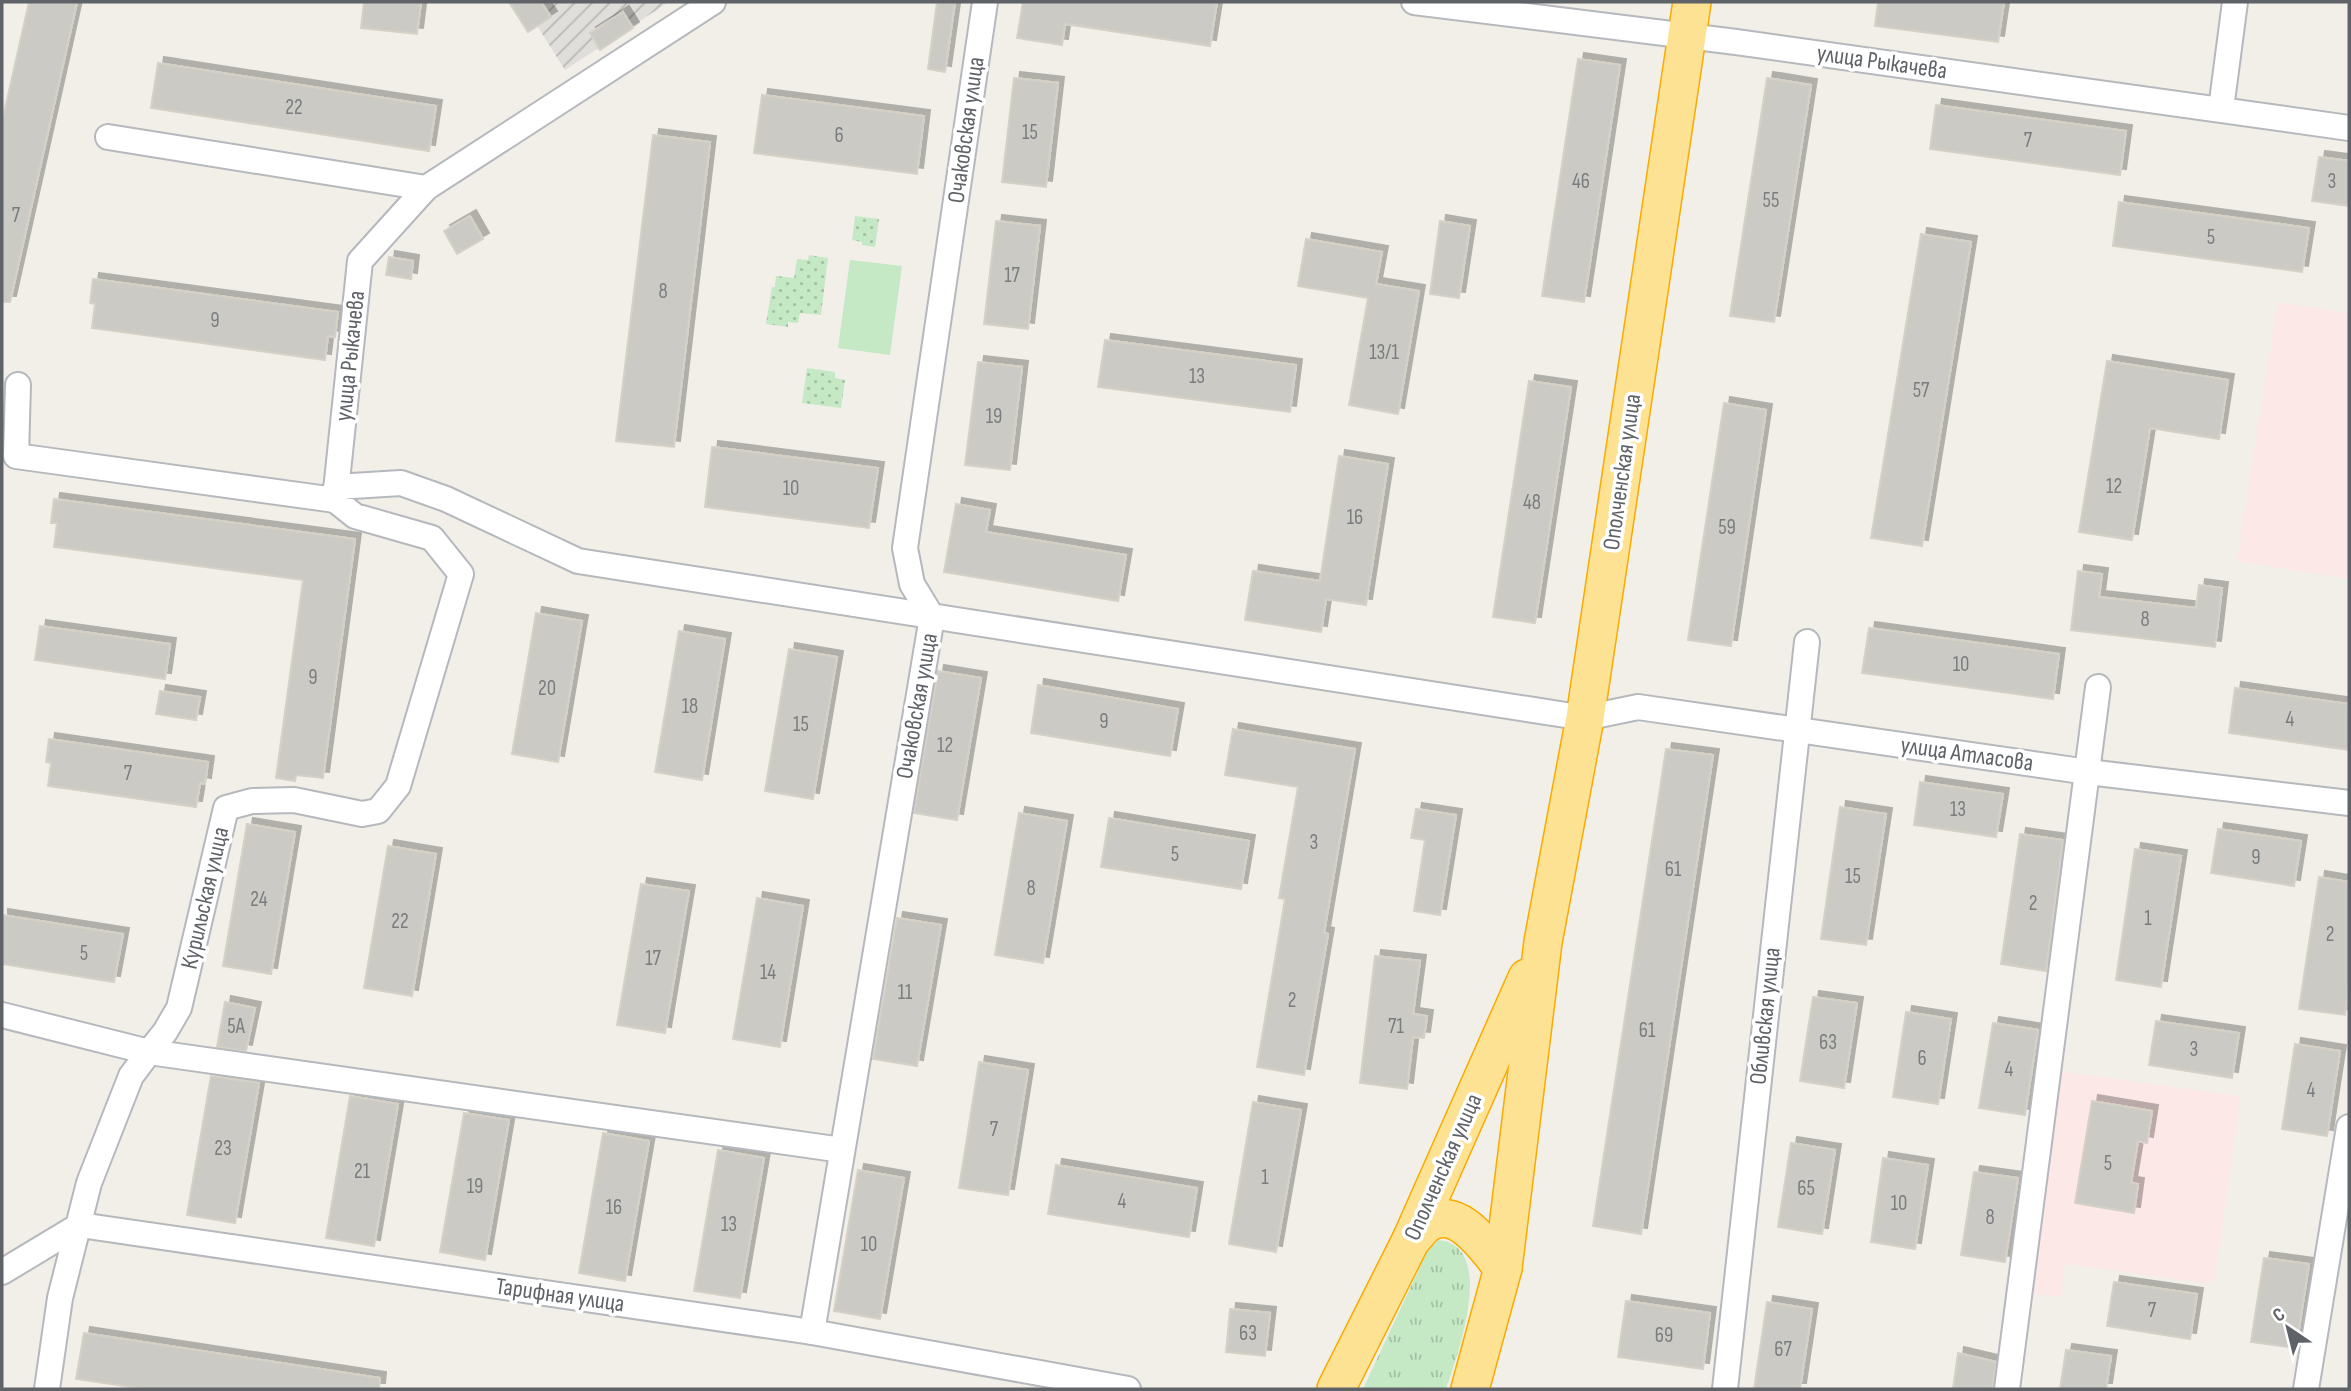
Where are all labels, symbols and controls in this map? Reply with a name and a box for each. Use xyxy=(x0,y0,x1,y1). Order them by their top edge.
street label: улица Рыкачева xyxy=(1815,39,1949,85)
street label: Очаковская улица xyxy=(941,55,991,205)
house number: 22 xyxy=(285,95,303,120)
house number: 15 xyxy=(1022,120,1038,145)
house number: 6 xyxy=(834,123,844,148)
house number: 7 xyxy=(2024,128,2033,153)
house number: 46 xyxy=(1572,169,1590,194)
house number: 3 xyxy=(2328,169,2336,194)
house number: 55 xyxy=(1763,188,1779,213)
house number: 7 xyxy=(12,203,21,228)
house number: 5 xyxy=(2207,225,2215,250)
house number: 17 xyxy=(1004,263,1020,288)
house number: 8 xyxy=(658,279,668,304)
street label: улица Рыкачева xyxy=(329,289,371,423)
house number: 9 xyxy=(210,308,220,333)
house number: 13/1 xyxy=(1369,340,1399,365)
house number: 13 xyxy=(1189,364,1205,389)
house number: 57 xyxy=(1913,378,1930,403)
street label: Ополченская улица xyxy=(1597,392,1647,552)
house number: 19 xyxy=(986,404,1002,429)
house number: 12 xyxy=(2106,474,2122,499)
house number: 10 xyxy=(783,476,799,501)
house number: 48 xyxy=(1523,490,1541,515)
house number: 16 xyxy=(1347,505,1363,530)
house number: 59 xyxy=(1718,515,1736,540)
house number: 8 xyxy=(2140,607,2150,632)
street label: Очаковская улица xyxy=(890,631,944,781)
house number: 10 xyxy=(1953,652,1969,677)
house number: 9 xyxy=(308,665,318,690)
house number: 20 xyxy=(538,676,556,701)
house number: 18 xyxy=(682,694,698,719)
house number: 4 xyxy=(2286,707,2295,732)
house number: 9 xyxy=(1099,709,1109,734)
house number: 15 xyxy=(793,712,809,737)
street label: улица Атласова xyxy=(1899,730,2035,778)
house number: 12 xyxy=(937,733,953,758)
house number: 7 xyxy=(124,761,133,786)
house number: 13 xyxy=(1950,797,1966,822)
street label: Курильская улица xyxy=(175,824,235,972)
house number: 3 xyxy=(1310,830,1318,855)
house number: 5 xyxy=(1171,842,1179,867)
house number: 9 xyxy=(2251,845,2261,870)
house number: 61 xyxy=(1665,857,1682,882)
house number: 15 xyxy=(1845,864,1861,889)
house number: 8 xyxy=(1026,876,1036,901)
house number: 24 xyxy=(250,887,268,912)
house number: 2 xyxy=(2029,891,2037,916)
house number: 1 xyxy=(2144,906,2152,931)
house number: 22 xyxy=(391,909,409,934)
house number: 2 xyxy=(2326,922,2334,947)
house number: 5 xyxy=(80,941,88,966)
house number: 17 xyxy=(645,946,661,971)
street label: Обливская улица xyxy=(1743,946,1787,1086)
house number: 14 xyxy=(760,960,776,985)
house number: 11 xyxy=(898,980,913,1005)
house number: 2 xyxy=(1288,988,1296,1013)
house number: 5А xyxy=(227,1014,246,1039)
house number: 71 xyxy=(1388,1014,1405,1039)
house number: 61 xyxy=(1639,1018,1656,1043)
house number: 63 xyxy=(1819,1030,1837,1055)
house number: 3 xyxy=(2190,1037,2198,1062)
house number: 6 xyxy=(1917,1046,1927,1071)
house number: 4 xyxy=(2005,1057,2014,1082)
house number: 4 xyxy=(2307,1078,2316,1103)
street label: Ополченская улица xyxy=(1398,1089,1488,1245)
house number: 7 xyxy=(990,1117,999,1142)
house number: 23 xyxy=(214,1136,232,1161)
house number: 5 xyxy=(2104,1151,2112,1176)
house number: 21 xyxy=(354,1159,371,1184)
house number: 1 xyxy=(1261,1165,1269,1190)
house number: 19 xyxy=(467,1174,483,1199)
house number: 65 xyxy=(1797,1176,1815,1201)
house number: 4 xyxy=(1118,1189,1127,1214)
house number: 10 xyxy=(1891,1191,1907,1216)
house number: 16 xyxy=(606,1195,622,1220)
house number: 8 xyxy=(1985,1205,1995,1230)
house number: 13 xyxy=(721,1212,737,1237)
house number: 10 xyxy=(861,1232,877,1257)
street label: Тарифная улица xyxy=(494,1272,626,1318)
north arrow xyxy=(2253,1293,2323,1363)
house number: 7 xyxy=(2148,1298,2157,1323)
text: С xyxy=(2269,1303,2290,1328)
house number: 63 xyxy=(1239,1321,1257,1346)
house number: 69 xyxy=(1655,1323,1673,1348)
house number: 67 xyxy=(1774,1337,1792,1362)

